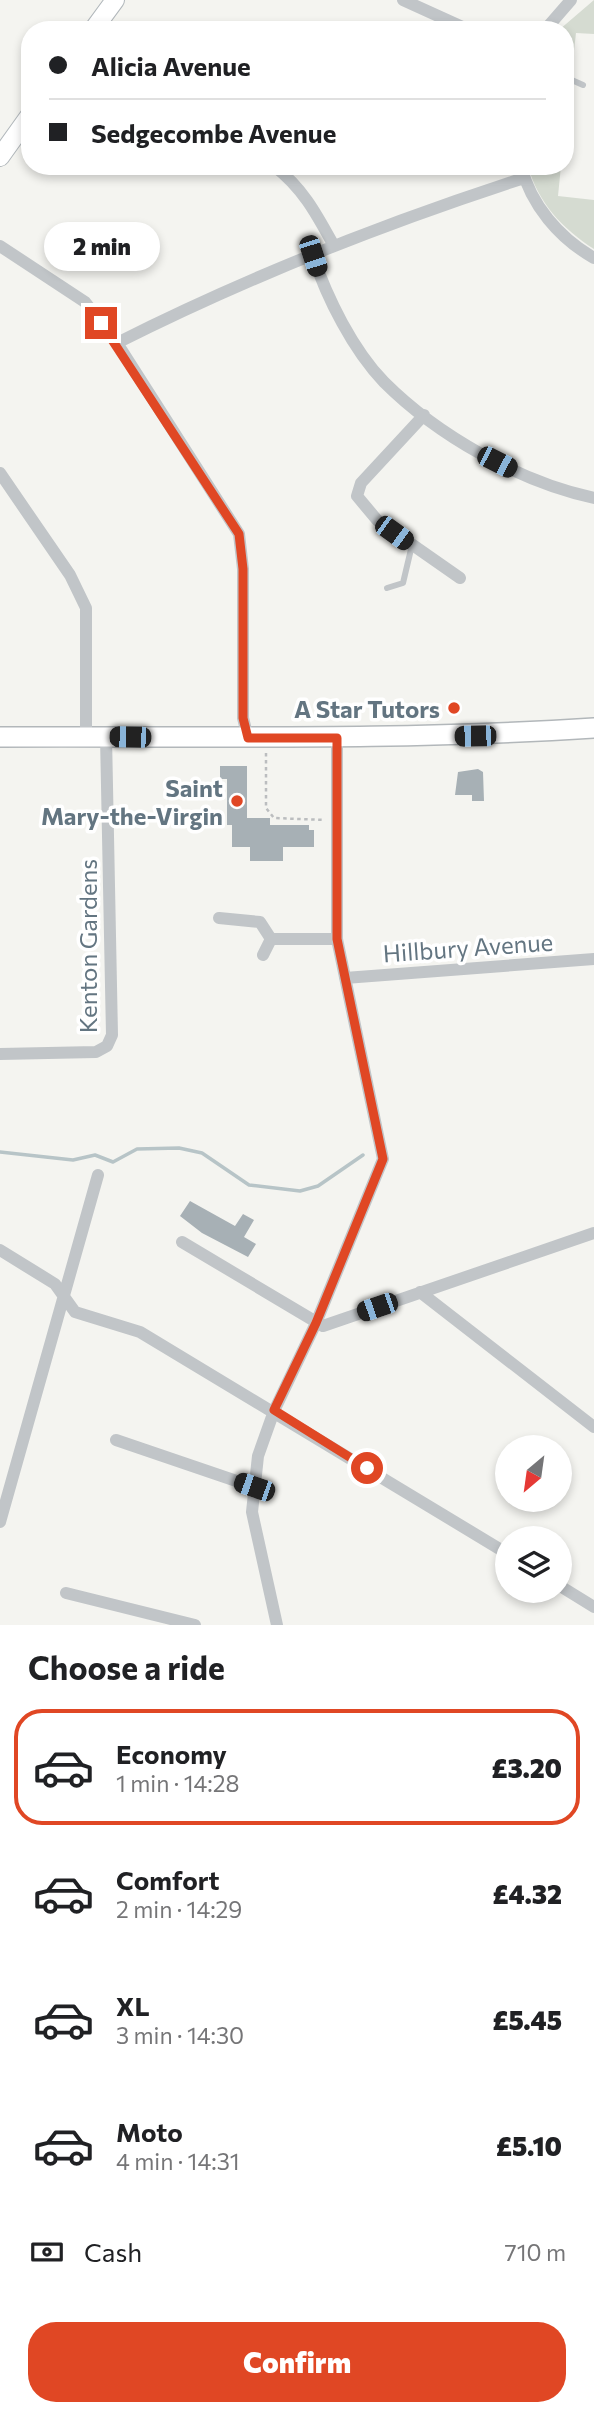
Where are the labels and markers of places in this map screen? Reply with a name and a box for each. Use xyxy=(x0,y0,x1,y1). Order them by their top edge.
place label: A Star Tutors xyxy=(294,694,440,723)
marker: A Star Tutors xyxy=(446,700,462,716)
place label: Saint Mary-the-Virgin xyxy=(41,773,223,830)
marker: Saint Mary-the-Virgin xyxy=(229,793,245,809)

